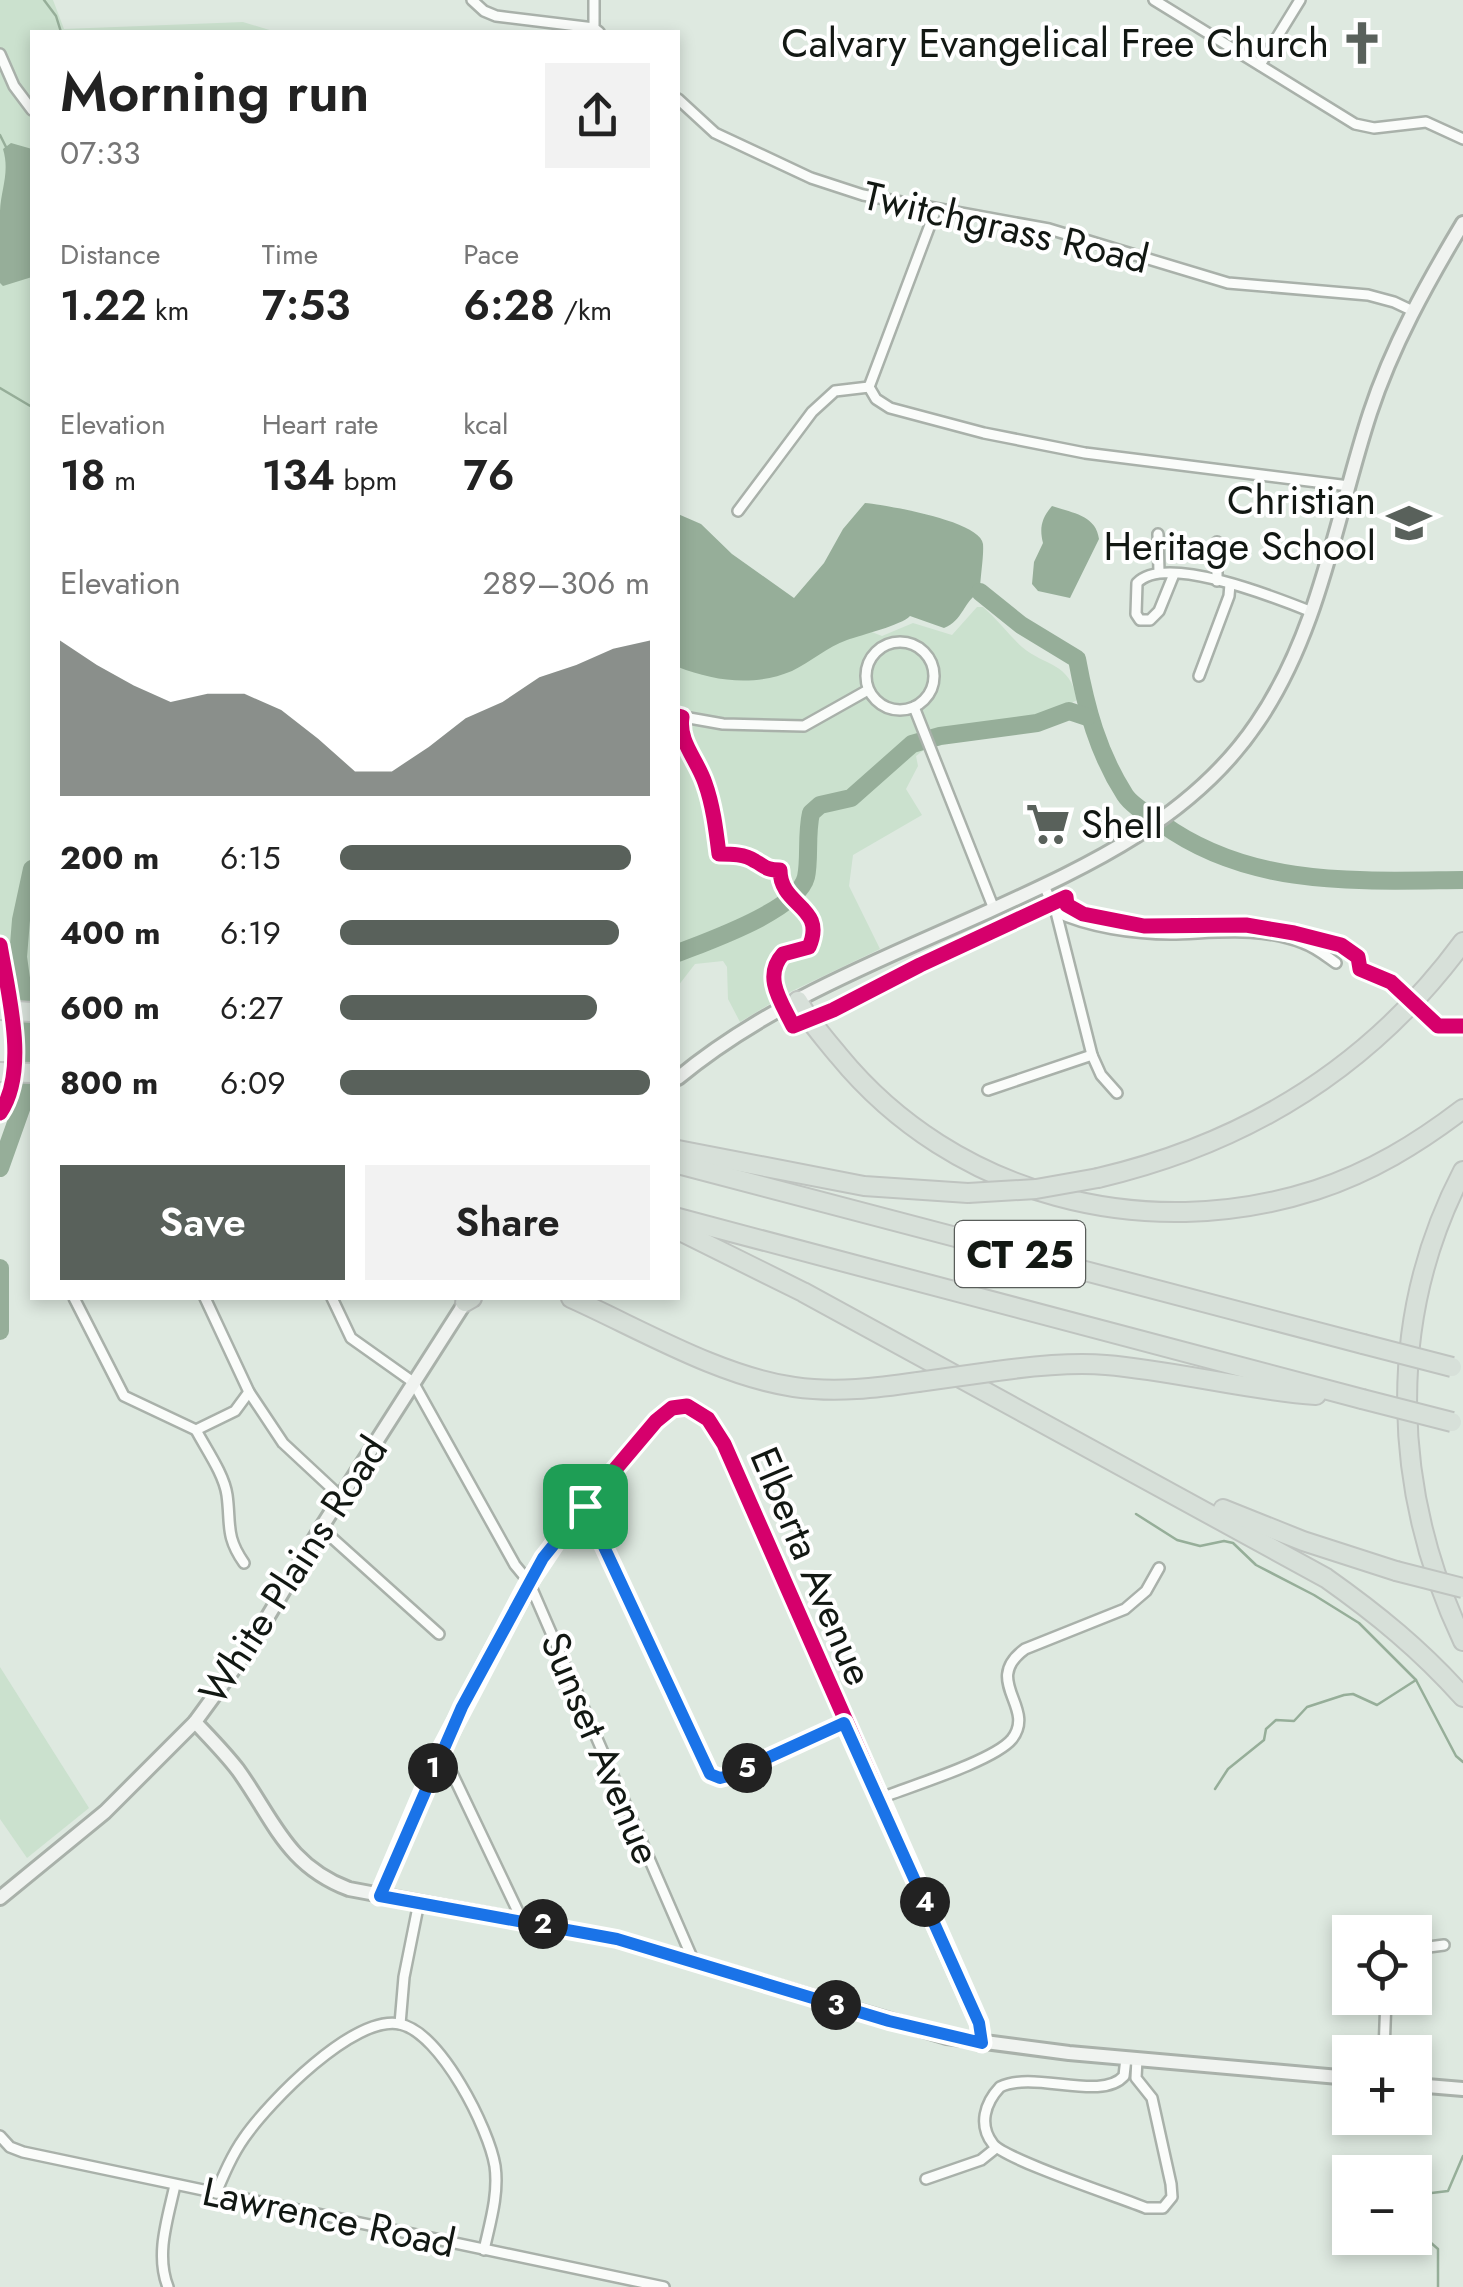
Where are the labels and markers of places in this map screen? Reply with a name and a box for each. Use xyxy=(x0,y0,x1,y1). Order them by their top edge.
place label: Calvary Evangelical Free Church xyxy=(781,14,1329,72)
church icon: Calvary Evangelical Free Church xyxy=(1338,19,1386,67)
place label: Christian Heritage School xyxy=(1104,471,1376,575)
school or university icon: Christian Heritage School xyxy=(1385,499,1433,547)
place label: Shell xyxy=(1081,795,1163,853)
supermarket icon: Shell xyxy=(1024,800,1072,848)
pin xyxy=(543,1464,628,1549)
pin: 1 xyxy=(408,1743,458,1793)
pin: 5 xyxy=(722,1743,772,1793)
pin: 4 xyxy=(900,1877,950,1927)
pin: 2 xyxy=(518,1899,568,1949)
pin: 3 xyxy=(811,1980,861,2030)

